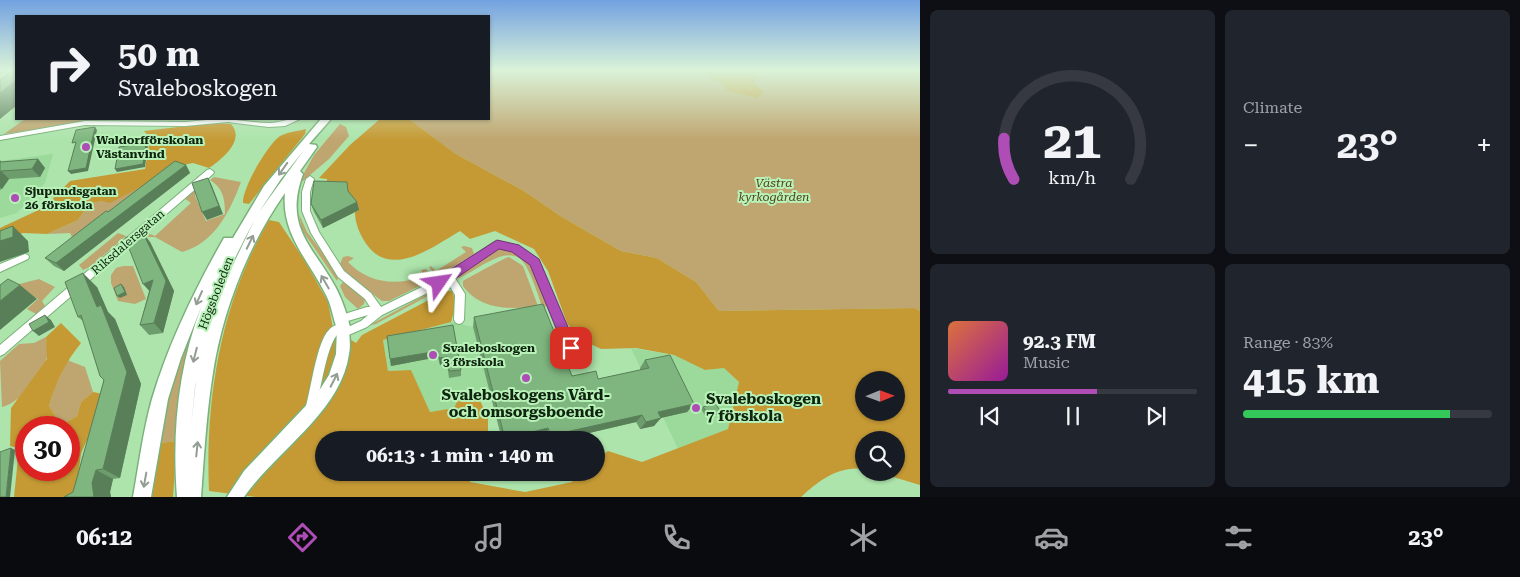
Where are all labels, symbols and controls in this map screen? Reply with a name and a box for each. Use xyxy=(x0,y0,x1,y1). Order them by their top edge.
text: 50 m xyxy=(118,34,200,75)
icon: right xyxy=(35,35,100,100)
text: Svaleboskogen xyxy=(118,76,277,101)
text: Climate xyxy=(1243,98,1302,117)
text: 21 xyxy=(1043,110,1102,171)
text: 23° xyxy=(1337,123,1398,167)
text: − xyxy=(1243,129,1259,162)
text: + xyxy=(1476,129,1492,162)
place label: Waldorfförskolan Västanvind xyxy=(96,133,203,161)
marker: Waldorfförskolan Västanvind xyxy=(80,141,92,153)
one-way arrow xyxy=(278,162,288,176)
text: km/h xyxy=(1049,167,1097,188)
park label: Västra kyrkogården xyxy=(739,176,809,204)
place label: Sjupundsgatan 26 förskola xyxy=(25,184,117,212)
marker: Sjupundsgatan 26 förskola xyxy=(9,192,21,204)
street label: Riksdalersgatan xyxy=(89,206,168,277)
one-way arrow xyxy=(246,235,255,250)
street label: Högsboleden xyxy=(196,254,236,332)
position arrow xyxy=(412,256,464,308)
one-way arrow xyxy=(320,274,330,289)
one-way arrow xyxy=(194,290,204,305)
pin xyxy=(550,327,592,369)
text: 92.3 FM xyxy=(1023,330,1096,353)
text: Range · 83% xyxy=(1243,333,1333,352)
icon: arrive xyxy=(557,334,585,362)
place label: Svaleboskogen 3 förskola xyxy=(443,341,535,369)
one-way arrow xyxy=(190,346,199,362)
marker: Svaleboskogen 3 förskola xyxy=(427,349,439,361)
text: Music xyxy=(1023,353,1070,372)
text: 415 km xyxy=(1243,358,1379,402)
north arrow xyxy=(855,371,905,421)
map controls xyxy=(855,371,905,481)
marker: Svaleboskogens Vård- och omsorgsboende xyxy=(520,372,532,384)
one-way arrow xyxy=(329,373,339,388)
place label: Svaleboskogens Vård- och omsorgsboende xyxy=(442,386,610,421)
place label: Svaleboskogen 7 förskola xyxy=(706,390,821,425)
marker: Svaleboskogen 7 förskola xyxy=(690,402,702,414)
icon: previous xyxy=(976,402,1004,430)
icon: pause xyxy=(1059,402,1087,430)
icon: next xyxy=(1142,402,1170,430)
speed limit sign: 30 xyxy=(15,416,80,481)
button: search xyxy=(855,431,905,481)
one-way arrow xyxy=(192,441,202,457)
text: 06:13 · 1 min · 140 m xyxy=(366,444,554,467)
one-way arrow xyxy=(140,472,150,488)
icon: directions xyxy=(285,520,320,555)
icon: music xyxy=(472,520,507,555)
icon: phone xyxy=(659,520,694,555)
icon: climate xyxy=(846,520,881,555)
icon: car xyxy=(1034,520,1069,555)
icon: filters xyxy=(1221,520,1256,555)
text: 06:12 xyxy=(76,525,132,550)
text: 23° xyxy=(1408,525,1444,550)

